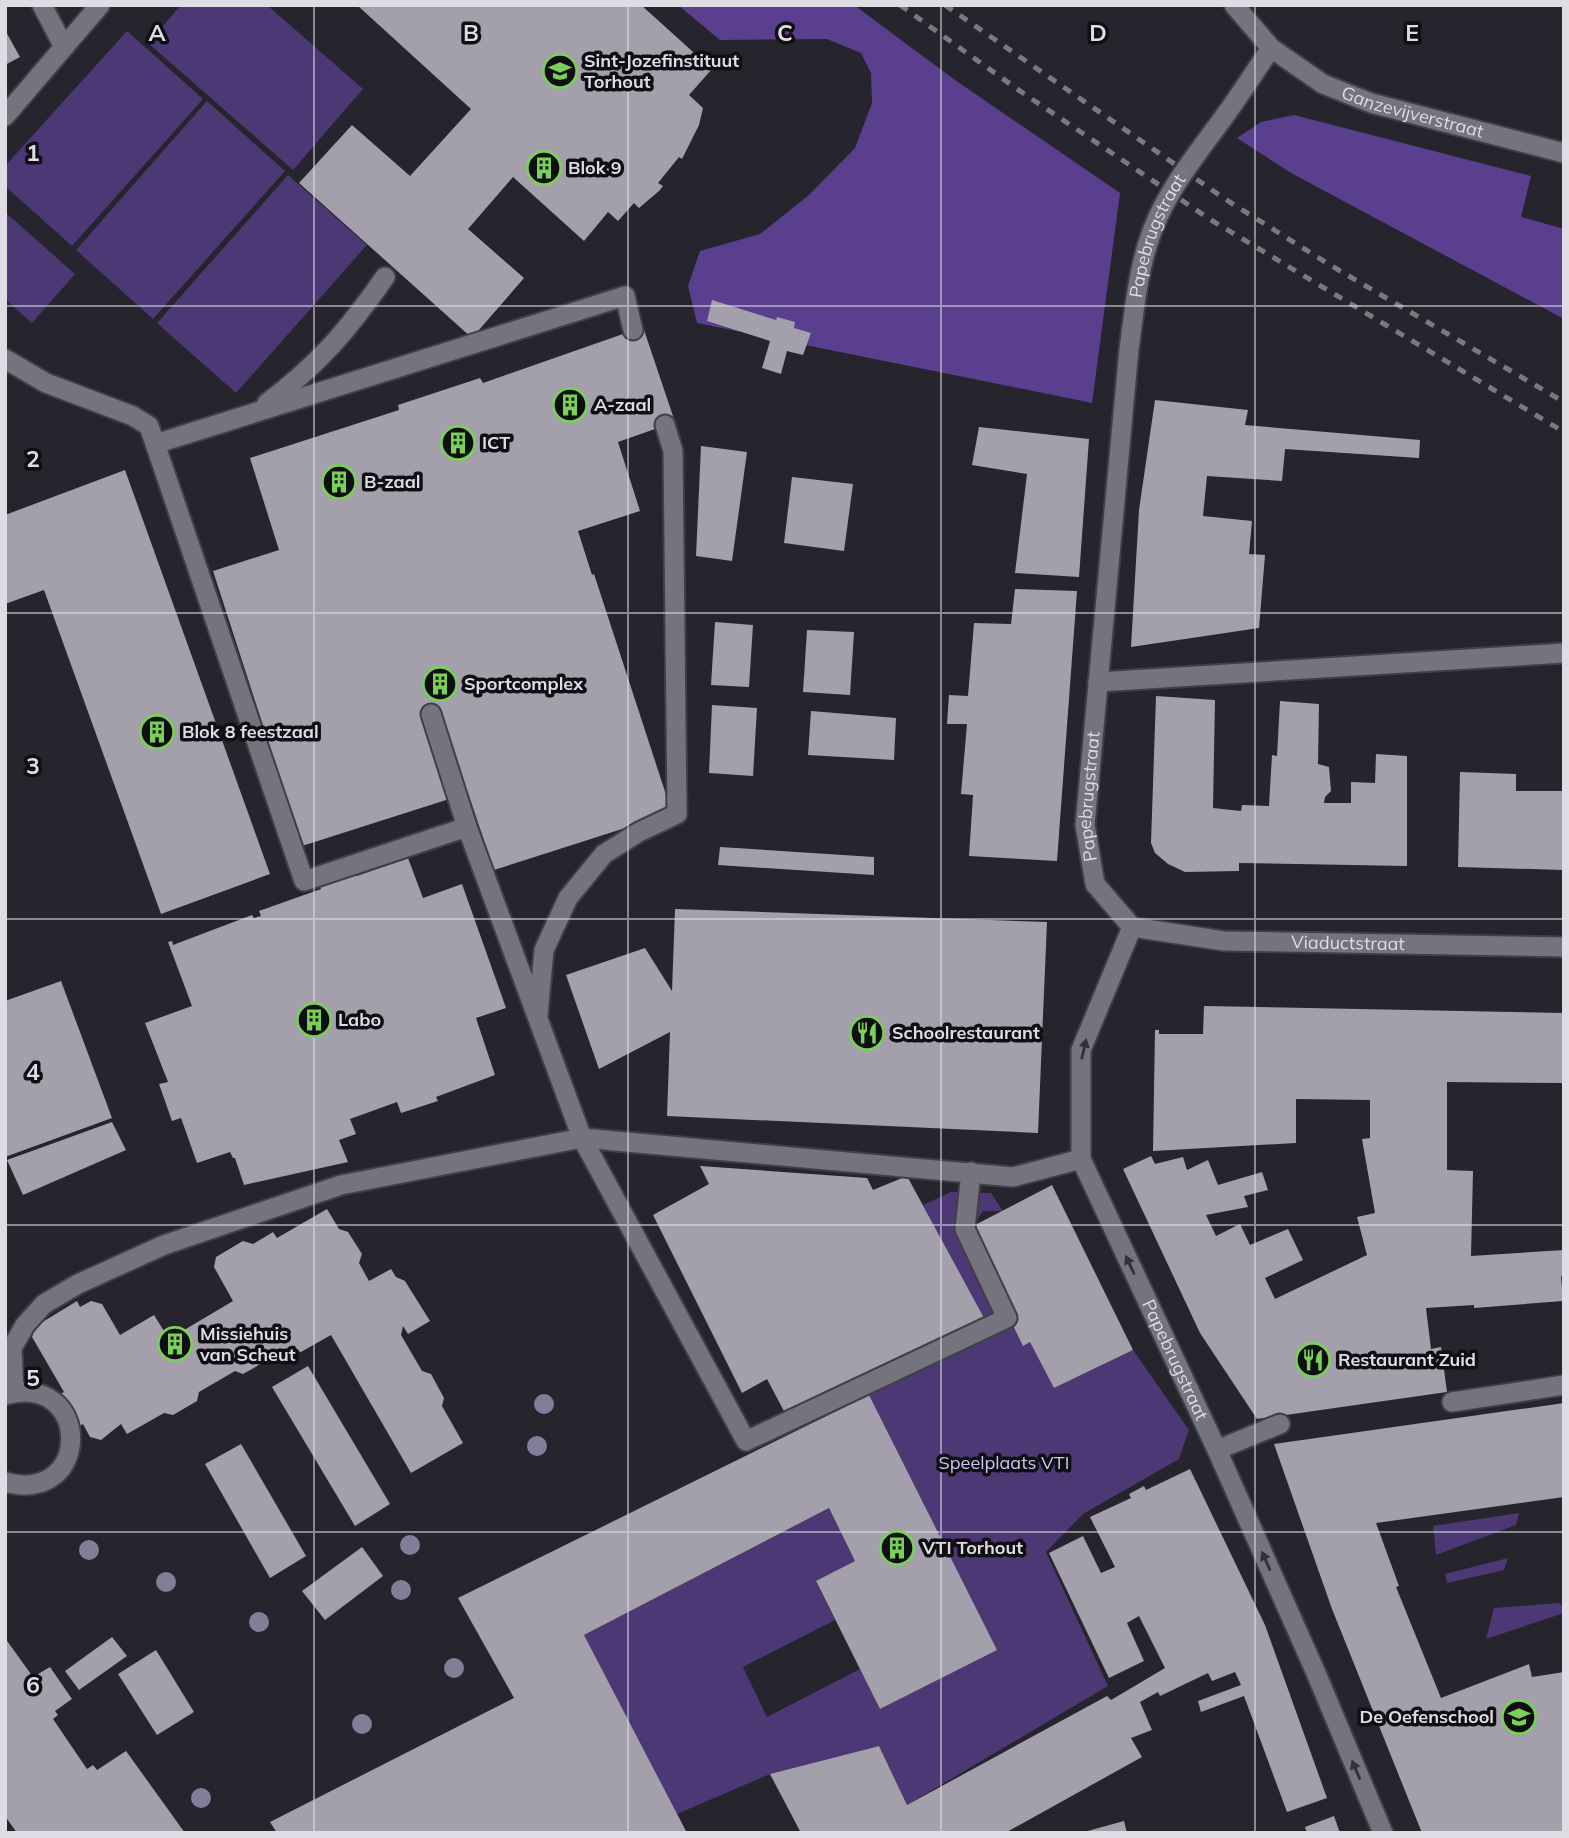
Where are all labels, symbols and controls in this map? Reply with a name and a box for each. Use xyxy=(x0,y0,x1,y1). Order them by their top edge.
text: A xyxy=(148,18,166,47)
text: B xyxy=(463,18,479,47)
text: C xyxy=(777,18,793,47)
text: D xyxy=(1089,18,1107,47)
text: E xyxy=(1405,18,1419,47)
place label: Sint-Jozefinstituut Torhout xyxy=(584,49,739,93)
school or university icon: Sint-Jozefinstituut Torhout xyxy=(541,52,579,90)
street label: Ganzevijverstraat xyxy=(1338,80,1486,143)
text: 1 xyxy=(26,138,40,167)
building icon: Blok 9 xyxy=(525,149,563,187)
place label: Blok 9 xyxy=(568,156,621,179)
street label: Papebrugstraat xyxy=(1124,169,1190,299)
building icon: A-zaal xyxy=(551,386,589,424)
place label: A-zaal xyxy=(594,393,651,416)
building icon: ICT xyxy=(439,424,477,462)
place label: ICT xyxy=(482,431,510,454)
text: 2 xyxy=(26,444,40,473)
building icon: B-zaal xyxy=(320,463,358,501)
place label: B-zaal xyxy=(364,470,421,493)
building icon: Sportcomplex xyxy=(421,665,459,703)
place label: Sportcomplex xyxy=(464,672,584,695)
building icon: Blok 8 feestzaal xyxy=(138,713,176,751)
place label: Blok 8 feestzaal xyxy=(182,720,319,743)
street label: Papebrugstraat xyxy=(1073,730,1105,863)
text: 3 xyxy=(26,751,40,780)
street label: Viaductstraat xyxy=(1291,930,1405,955)
building icon: Labo xyxy=(295,1001,333,1039)
place label: Labo xyxy=(338,1008,381,1031)
restaurant icon: Schoolrestaurant xyxy=(848,1014,886,1052)
place label: Schoolrestaurant xyxy=(892,1021,1040,1044)
one-way arrow xyxy=(1078,1038,1089,1060)
text: 4 xyxy=(26,1057,40,1086)
one-way arrow xyxy=(1125,1255,1136,1275)
street label: Papebrugstraat xyxy=(1137,1296,1214,1424)
place label: Missiehuis van Scheut xyxy=(199,1322,296,1366)
building icon: Missiehuis van Scheut xyxy=(156,1325,194,1363)
restaurant icon: Restaurant Zuid xyxy=(1294,1341,1332,1379)
place label: Restaurant Zuid xyxy=(1338,1348,1476,1371)
text: 5 xyxy=(26,1363,40,1392)
park label: Speelplaats VTI xyxy=(939,1451,1069,1474)
building icon: VTI Torhout xyxy=(878,1529,916,1567)
place label: VTI Torhout xyxy=(921,1536,1023,1559)
one-way arrow xyxy=(1260,1551,1272,1571)
text: 6 xyxy=(26,1670,40,1699)
school or university icon: De Oefenschool xyxy=(1500,1698,1538,1736)
place label: De Oefenschool xyxy=(1359,1705,1494,1728)
one-way arrow xyxy=(1351,1759,1362,1780)

